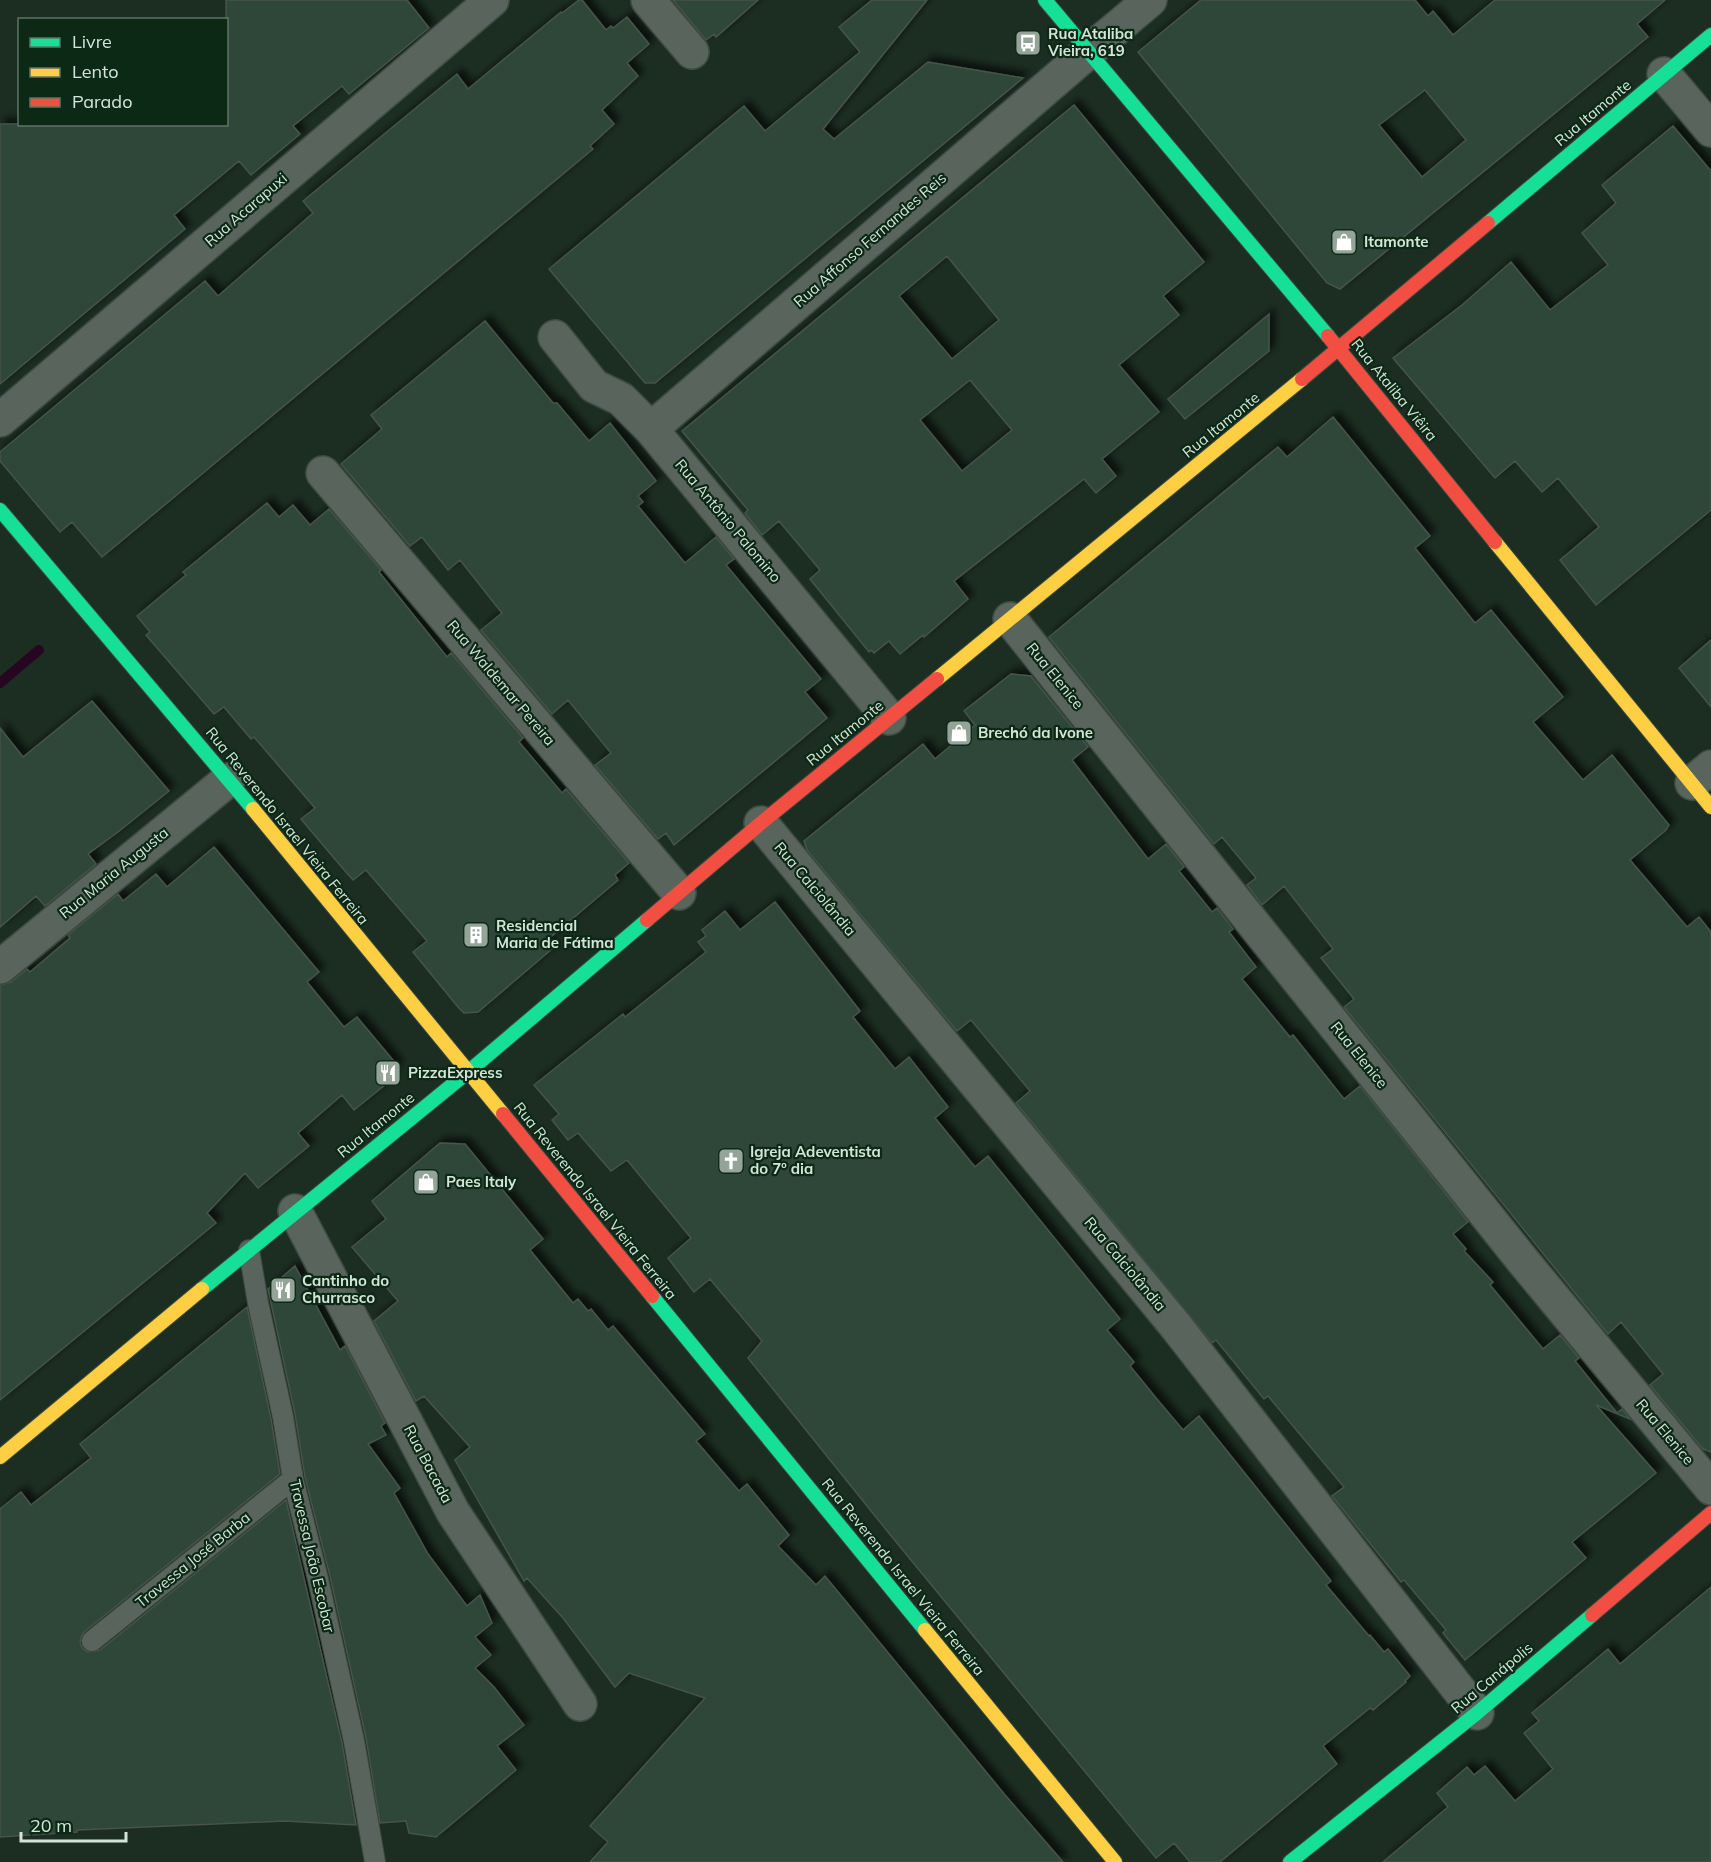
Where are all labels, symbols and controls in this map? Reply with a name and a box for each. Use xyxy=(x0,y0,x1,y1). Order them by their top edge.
legend xyxy=(18,18,228,126)
place label: Rua Ataliba Vieira, 619 xyxy=(1047,24,1133,60)
bus stop icon: Rua Ataliba Vieira, 619 xyxy=(1013,28,1043,58)
text: Livre xyxy=(72,30,112,53)
text: Lento xyxy=(72,60,119,83)
street label: Rua Itamonte xyxy=(1551,75,1635,150)
text: Parado xyxy=(72,90,132,113)
street label: Rua Affonso Fernandes Reis xyxy=(789,168,950,311)
street label: Rua Acarapuxi xyxy=(201,169,291,251)
shop icon: Itamonte xyxy=(1329,227,1359,257)
place label: Itamonte xyxy=(1364,232,1429,251)
street label: Rua Ataliba Viêira xyxy=(1347,335,1441,445)
street label: Rua Itamonte xyxy=(1178,388,1263,462)
street label: Rua Antônio Palomino xyxy=(671,455,785,586)
street label: Rua Waldemar Pereira xyxy=(443,616,559,749)
street label: Rua Elenice xyxy=(1023,639,1088,713)
street label: Rua Itamonte xyxy=(802,696,887,770)
shop icon: Brechó da Ivone xyxy=(944,718,974,748)
street label: Rua Reverendo Israel Vieira Ferreira xyxy=(202,723,373,928)
place label: Brechó da Ivone xyxy=(978,723,1093,742)
street label: Rua Maria Augusta xyxy=(55,823,172,922)
street label: Rua Calciolândia xyxy=(770,838,860,940)
place label: Residencial Maria de Fátima xyxy=(496,916,613,952)
building icon: Residencial Maria de Fátima xyxy=(461,920,491,950)
street label: Rua Elenice xyxy=(1327,1018,1392,1092)
restaurant icon: PizzaExpress xyxy=(373,1058,403,1088)
place label: PizzaExpress xyxy=(408,1063,502,1082)
street label: Rua Itamonte xyxy=(333,1088,418,1162)
street label: Rua Reverendo Israel Vieira Ferreira xyxy=(510,1098,681,1303)
place label: Igreja Adeventista do 7º dia xyxy=(750,1142,881,1178)
church icon: Igreja Adeventista do 7º dia xyxy=(716,1146,746,1176)
shop icon: Paes Italy xyxy=(411,1167,441,1197)
place label: Paes Italy xyxy=(446,1172,517,1191)
street label: Rua Calciolândia xyxy=(1080,1213,1170,1315)
place label: Cantinho do Churrasco xyxy=(302,1271,389,1307)
restaurant icon: Cantinho do Churrasco xyxy=(268,1275,298,1305)
street label: Rua Elenice xyxy=(1632,1395,1698,1469)
street label: Rua Bacada xyxy=(400,1422,457,1506)
street label: Rua Reverendo Israel Vieira Ferreira xyxy=(818,1474,989,1679)
street label: Travessa João Escobar xyxy=(286,1478,339,1635)
street label: Travessa José Barba xyxy=(132,1508,254,1612)
street label: Rua Canápolis xyxy=(1447,1638,1536,1717)
scale bar xyxy=(21,1805,126,1843)
text: 20 m xyxy=(30,1814,72,1837)

